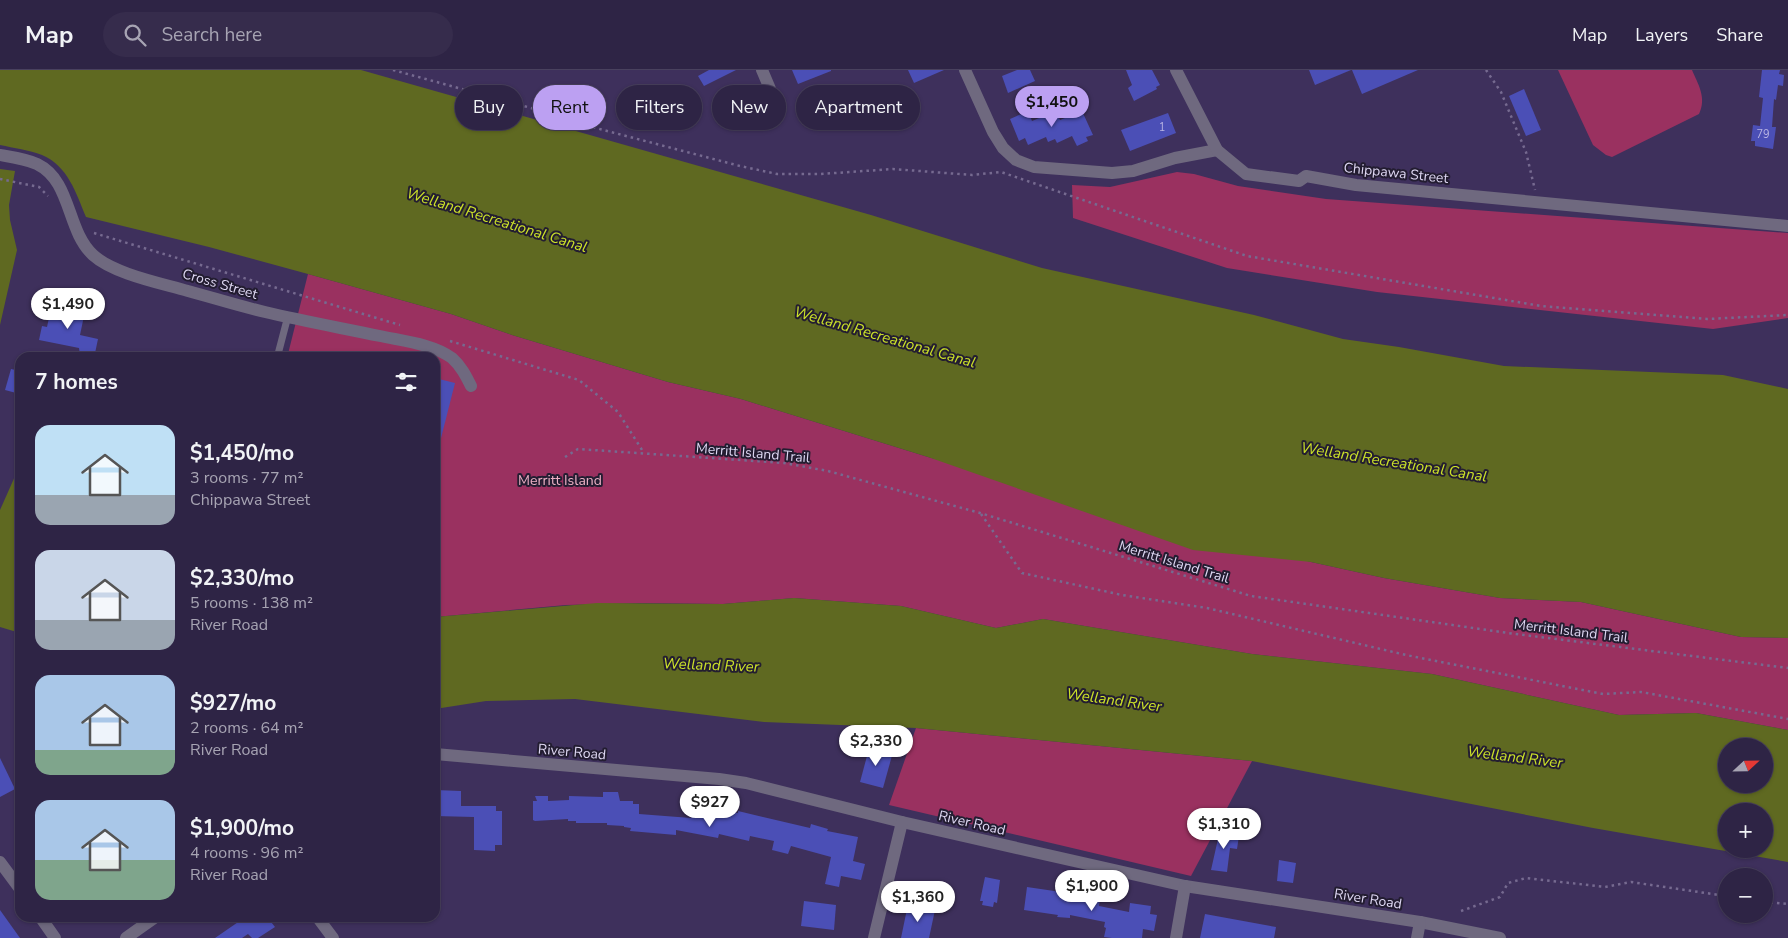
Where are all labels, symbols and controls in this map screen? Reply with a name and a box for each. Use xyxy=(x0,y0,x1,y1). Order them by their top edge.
search box xyxy=(103,12,453,57)
text: Map xyxy=(25,19,73,51)
icon: search xyxy=(121,21,149,49)
text: Search here xyxy=(161,22,262,48)
text: Map xyxy=(1572,23,1607,47)
text: Layers xyxy=(1635,23,1688,47)
text: Share xyxy=(1716,23,1763,47)
chip: Buy xyxy=(455,85,523,130)
chip: Rent xyxy=(533,85,606,130)
chip: Filters xyxy=(616,85,702,130)
chip: New xyxy=(712,85,786,130)
chip: Apartment xyxy=(796,85,920,130)
pin: $1,450 xyxy=(1011,85,1093,128)
text: $1,450 xyxy=(1026,91,1078,113)
house number: 1 xyxy=(1159,120,1165,135)
house number: 79 xyxy=(1756,127,1770,142)
street label: Chippawa Street xyxy=(1343,158,1449,188)
water label: Welland Recreational Canal xyxy=(404,183,590,257)
street label: Cross Street xyxy=(180,264,260,304)
pin: $1,490 xyxy=(27,288,109,330)
text: $1,490 xyxy=(42,293,94,315)
water label: Welland Recreational Canal xyxy=(792,301,978,373)
text: 7 homes xyxy=(35,368,118,396)
icon: filters xyxy=(392,368,420,396)
water label: Welland Recreational Canal xyxy=(1300,437,1488,487)
text: $1,450/mo xyxy=(190,439,294,467)
street label: Merritt Island Trail xyxy=(695,439,812,468)
icon: home xyxy=(75,445,135,505)
text: 3 rooms · 77 m² xyxy=(190,467,303,489)
park label: Merritt Island xyxy=(518,471,602,490)
text: Chippawa Street xyxy=(190,489,310,511)
street label: Merritt Island Trail xyxy=(1116,536,1232,588)
text: $2,330/mo xyxy=(190,564,294,592)
icon: home xyxy=(75,570,135,630)
text: 5 rooms · 138 m² xyxy=(190,592,313,614)
text: River Road xyxy=(190,614,268,636)
street label: Merritt Island Trail xyxy=(1513,615,1630,648)
water label: Welland River xyxy=(663,653,760,677)
water label: Welland River xyxy=(1065,683,1164,717)
text: $927/mo xyxy=(190,689,276,717)
icon: home xyxy=(75,695,135,755)
text: 2 rooms · 64 m² xyxy=(190,717,303,739)
pin: $2,330 xyxy=(835,724,917,767)
text: $2,330 xyxy=(850,730,902,752)
north arrow xyxy=(1718,738,1772,792)
map controls xyxy=(1718,738,1773,923)
text: River Road xyxy=(190,739,268,761)
street label: River Road xyxy=(537,740,607,764)
water label: Welland River xyxy=(1466,741,1565,773)
pin: $927 xyxy=(680,786,740,828)
text: $927 xyxy=(691,791,729,813)
button: + xyxy=(1718,803,1773,858)
street label: River Road xyxy=(937,806,1007,840)
pin: $1,310 xyxy=(1183,808,1265,850)
text: $1,310 xyxy=(1198,813,1250,835)
text: $1,900/mo xyxy=(190,814,294,842)
icon: home xyxy=(75,820,135,880)
text: 4 rooms · 96 m² xyxy=(190,842,303,864)
text: River Road xyxy=(190,864,268,886)
button: − xyxy=(1718,868,1773,923)
pin: $1,900 xyxy=(1051,870,1133,912)
text: $1,900 xyxy=(1066,875,1118,897)
pin: $1,360 xyxy=(877,880,959,923)
street label: River Road xyxy=(1333,884,1403,914)
text: $1,360 xyxy=(892,886,944,908)

